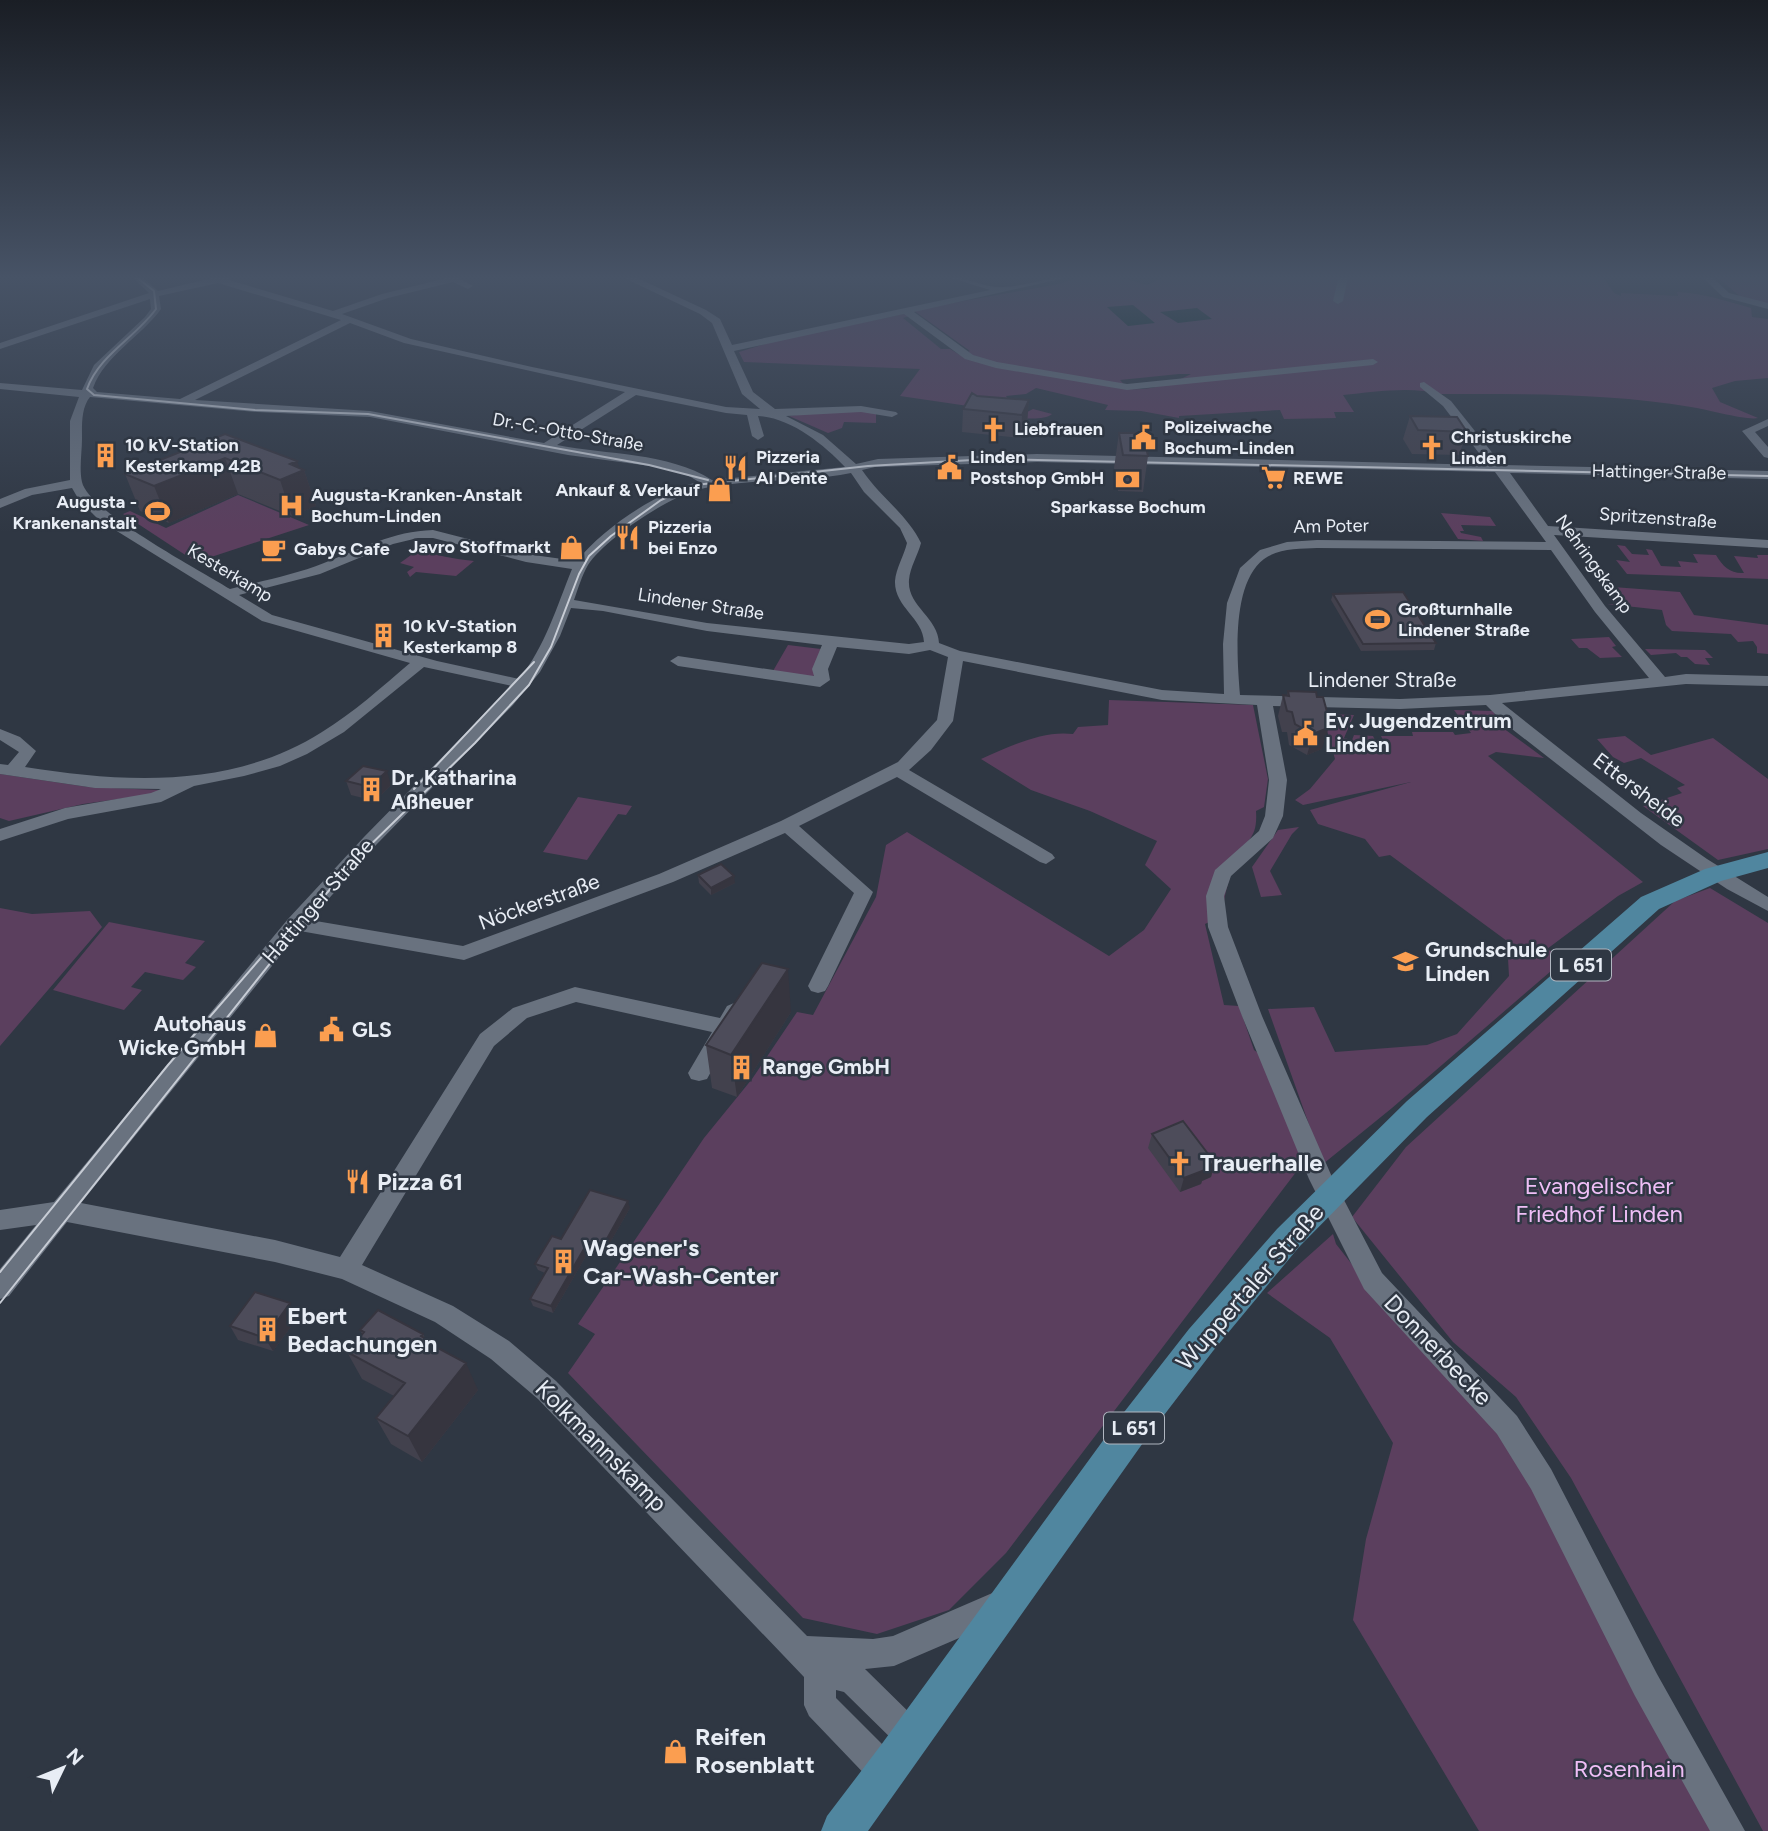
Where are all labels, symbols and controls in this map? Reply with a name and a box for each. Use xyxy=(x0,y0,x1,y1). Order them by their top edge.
street label: Dr.-C.-Otto-Straße xyxy=(491,408,645,456)
church icon: Liebfrauen xyxy=(980,415,1008,443)
place label: Polizeiwache Bochum-Linden xyxy=(1164,416,1294,459)
place label: Liebfrauen xyxy=(1014,418,1103,440)
public building icon: Polizeiwache Bochum-Linden xyxy=(1130,423,1158,451)
place label: Christuskirche Linden xyxy=(1451,426,1571,469)
church icon: Christuskirche Linden xyxy=(1417,433,1445,461)
place label: 10 kV-Station Kesterkamp 42B xyxy=(125,434,261,477)
building icon: 10 kV-Station Kesterkamp 42B xyxy=(91,441,119,469)
place label: Pizzeria Al Dente xyxy=(756,446,827,489)
place label: Linden Postshop GmbH xyxy=(970,446,1104,489)
restaurant icon: Pizzeria Al Dente xyxy=(722,453,750,481)
public building icon: Linden Postshop GmbH xyxy=(936,453,964,481)
street label: Hattinger Straße xyxy=(1592,460,1727,484)
supermarket icon: REWE xyxy=(1259,464,1287,492)
bank icon: Sparkasse Bochum xyxy=(1114,466,1142,494)
place label: REWE xyxy=(1293,467,1344,489)
shop icon: Ankauf & Verkauf xyxy=(706,476,734,504)
place label: Ankauf & Verkauf xyxy=(555,479,701,501)
place label: Augusta-Kranken-Anstalt Bochum-Linden xyxy=(311,484,523,527)
place label: Augusta - Krankenanstalt xyxy=(13,491,137,534)
hospital icon: Augusta-Kranken-Anstalt Bochum-Linden xyxy=(277,491,305,519)
place label: Sparkasse Bochum xyxy=(1050,496,1206,518)
sports icon: Augusta - Krankenanstalt xyxy=(143,498,171,526)
street label: Spritzenstraße xyxy=(1598,503,1718,533)
street label: Nehringskamp xyxy=(1551,510,1637,618)
street label: Am Poter xyxy=(1293,514,1369,538)
place label: Pizzeria bei Enzo xyxy=(648,516,718,559)
restaurant icon: Pizzeria bei Enzo xyxy=(614,523,642,551)
shop icon: Javro Stoffmarkt xyxy=(557,533,585,561)
cafe icon: Gabys Cafe xyxy=(260,535,288,563)
place label: Javro Stoffmarkt xyxy=(409,536,551,558)
place label: Gabys Cafe xyxy=(294,538,390,560)
street label: Kesterkamp xyxy=(183,539,277,607)
street label: Lindener Straße xyxy=(636,583,766,625)
place label: Großturnhalle Lindener Straße xyxy=(1398,598,1530,641)
sports icon: Großturnhalle Lindener Straße xyxy=(1364,605,1392,633)
place label: 10 kV-Station Kesterkamp 8 xyxy=(403,615,517,658)
building icon: 10 kV-Station Kesterkamp 8 xyxy=(369,622,397,650)
street label: Lindener Straße xyxy=(1308,667,1456,692)
place label: Ev. Jugendzentrum Linden xyxy=(1325,708,1512,757)
public building icon: Ev. Jugendzentrum Linden xyxy=(1291,719,1319,747)
street label: Ettersheide xyxy=(1588,747,1690,832)
place label: Dr. Katharina Aßheuer xyxy=(391,765,517,814)
building icon: Dr. Katharina Aßheuer xyxy=(357,776,385,804)
street label: Hattinger Straße xyxy=(257,833,379,968)
street label: Nöckerstraße xyxy=(475,868,603,935)
place label: Grundschule Linden xyxy=(1425,937,1547,986)
school or university icon: Grundschule Linden xyxy=(1391,948,1419,976)
road number: L 651 xyxy=(1551,950,1611,981)
place label: Autohaus Wicke GmbH xyxy=(119,1011,246,1060)
public building icon: GLS xyxy=(318,1016,346,1044)
place label: GLS xyxy=(352,1017,392,1042)
shop icon: Autohaus Wicke GmbH xyxy=(252,1022,280,1050)
building icon: Range GmbH xyxy=(728,1053,756,1081)
place label: Range GmbH xyxy=(762,1054,890,1079)
place label: Trauerhalle xyxy=(1200,1148,1323,1177)
church icon: Trauerhalle xyxy=(1166,1149,1194,1177)
place label: Pizza 61 xyxy=(377,1167,463,1196)
restaurant icon: Pizza 61 xyxy=(343,1168,371,1196)
park label: Evangelischer Friedhof Linden xyxy=(1515,1171,1683,1228)
street label: Wuppertaler Straße xyxy=(1170,1198,1330,1376)
place label: Wagener's Car-Wash-Center xyxy=(583,1233,778,1290)
building icon: Wagener's Car-Wash-Center xyxy=(549,1248,577,1276)
street label: Donnerbecke xyxy=(1378,1288,1498,1411)
place label: Ebert Bedachungen xyxy=(287,1301,437,1358)
building icon: Ebert Bedachungen xyxy=(253,1316,281,1344)
street label: Kolkmannskamp xyxy=(530,1374,673,1517)
road number: L 651 xyxy=(1104,1412,1164,1444)
place label: Reifen Rosenblatt xyxy=(695,1722,815,1779)
north arrow xyxy=(28,1733,98,1803)
shop icon: Reifen Rosenblatt xyxy=(661,1737,689,1765)
text: N xyxy=(62,1744,88,1770)
park label: Rosenhain xyxy=(1573,1754,1685,1783)

